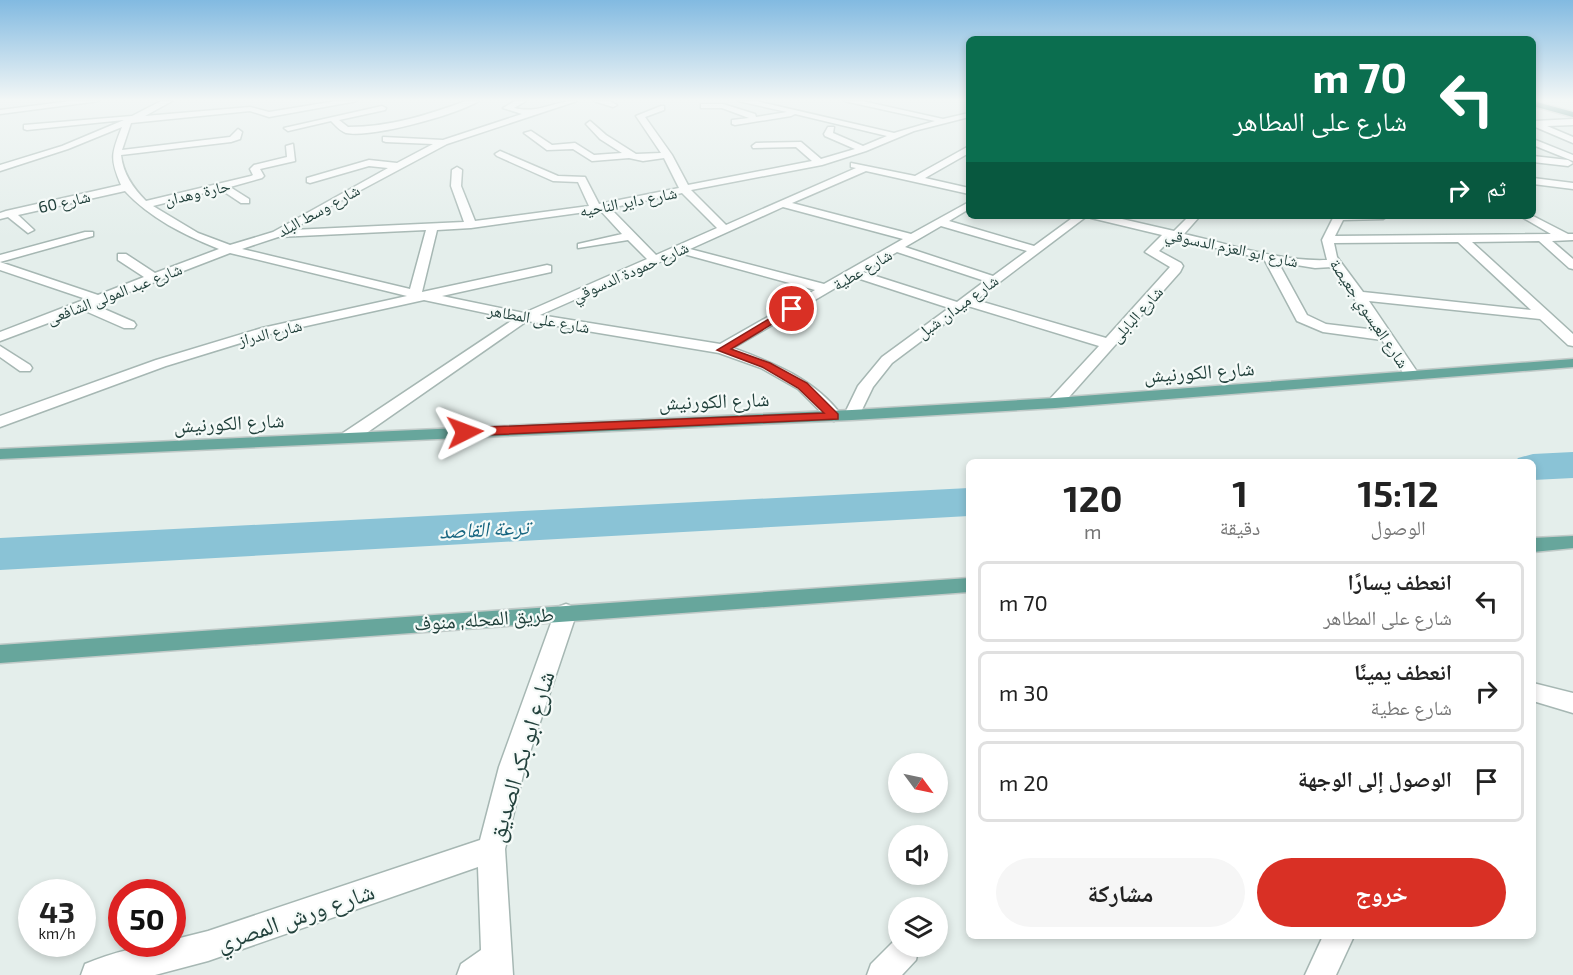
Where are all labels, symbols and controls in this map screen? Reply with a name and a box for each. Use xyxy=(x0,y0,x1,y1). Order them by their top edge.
text: 70 m xyxy=(1312,51,1407,101)
icon: left xyxy=(1428,60,1506,138)
text: شارع على المطاهر xyxy=(1233,104,1407,136)
icon: right xyxy=(1442,174,1475,207)
text: ثم xyxy=(1487,174,1506,200)
street label: حارة وهدان xyxy=(162,175,232,211)
street label: شارع وسط البلد xyxy=(273,180,364,242)
street label: شارع داير الناحيه xyxy=(578,182,679,222)
street label: شارع 60 xyxy=(36,186,92,218)
street label: شارع ابو العزم الدسوقي xyxy=(1163,224,1300,274)
street label: شارع حمودة الدسوقي xyxy=(569,237,693,309)
street label: شارع عطية xyxy=(829,244,896,295)
street label: شارع العيسوي جعيصة xyxy=(1323,255,1413,373)
street label: شارع عبد المولى الشافعى xyxy=(44,258,185,329)
street label: شارع ميدان شبل xyxy=(913,270,1003,344)
street label: شارع البابلى xyxy=(1106,282,1168,347)
pin xyxy=(766,283,817,334)
icon: arrive xyxy=(775,292,808,325)
street label: شارع على المطاهر xyxy=(485,300,591,338)
street label: شارع الدراز xyxy=(235,315,304,351)
street label: شارع الكورنيش xyxy=(1143,355,1255,389)
street label: شارع الكورنيش xyxy=(658,386,770,416)
position arrow xyxy=(433,400,497,464)
street label: شارع الكورنيش xyxy=(173,407,285,439)
text: 1 xyxy=(1232,471,1248,514)
text: 15:12 xyxy=(1358,471,1439,514)
text: 120 xyxy=(1063,476,1122,519)
water label: ترعة القاصد xyxy=(438,513,534,544)
text: دقيقة xyxy=(1220,515,1260,539)
text: الوصول xyxy=(1371,515,1426,539)
text: m xyxy=(1084,519,1102,543)
text: انعطف يسارًا xyxy=(1347,568,1452,594)
icon: left xyxy=(1470,585,1503,618)
text: 70 m xyxy=(999,589,1048,615)
street label: طريق المحله, منوف xyxy=(413,601,555,636)
text: شارع على المطاهر xyxy=(1323,605,1452,629)
text: انعطف يمينًا xyxy=(1354,658,1452,684)
street label: شارع ابو بكر الصديق xyxy=(480,667,562,845)
icon: right xyxy=(1470,675,1503,708)
text: 30 m xyxy=(999,679,1049,705)
text: شارع عطية xyxy=(1371,695,1452,719)
north arrow xyxy=(888,753,948,813)
map controls xyxy=(888,753,948,957)
text: الوصول إلى الوجهة xyxy=(1298,765,1452,791)
icon: arrive xyxy=(1470,765,1503,798)
text: 20 m xyxy=(999,769,1049,795)
button: sound xyxy=(888,825,948,885)
button: مشاركة xyxy=(996,858,1245,927)
button: خروج xyxy=(1257,858,1506,927)
street label: شارع ورش المصري xyxy=(212,875,380,962)
speed limit sign: 50 xyxy=(108,879,186,957)
text: 43 xyxy=(39,893,75,929)
button: layers xyxy=(888,897,948,957)
text: km/h xyxy=(38,924,76,942)

